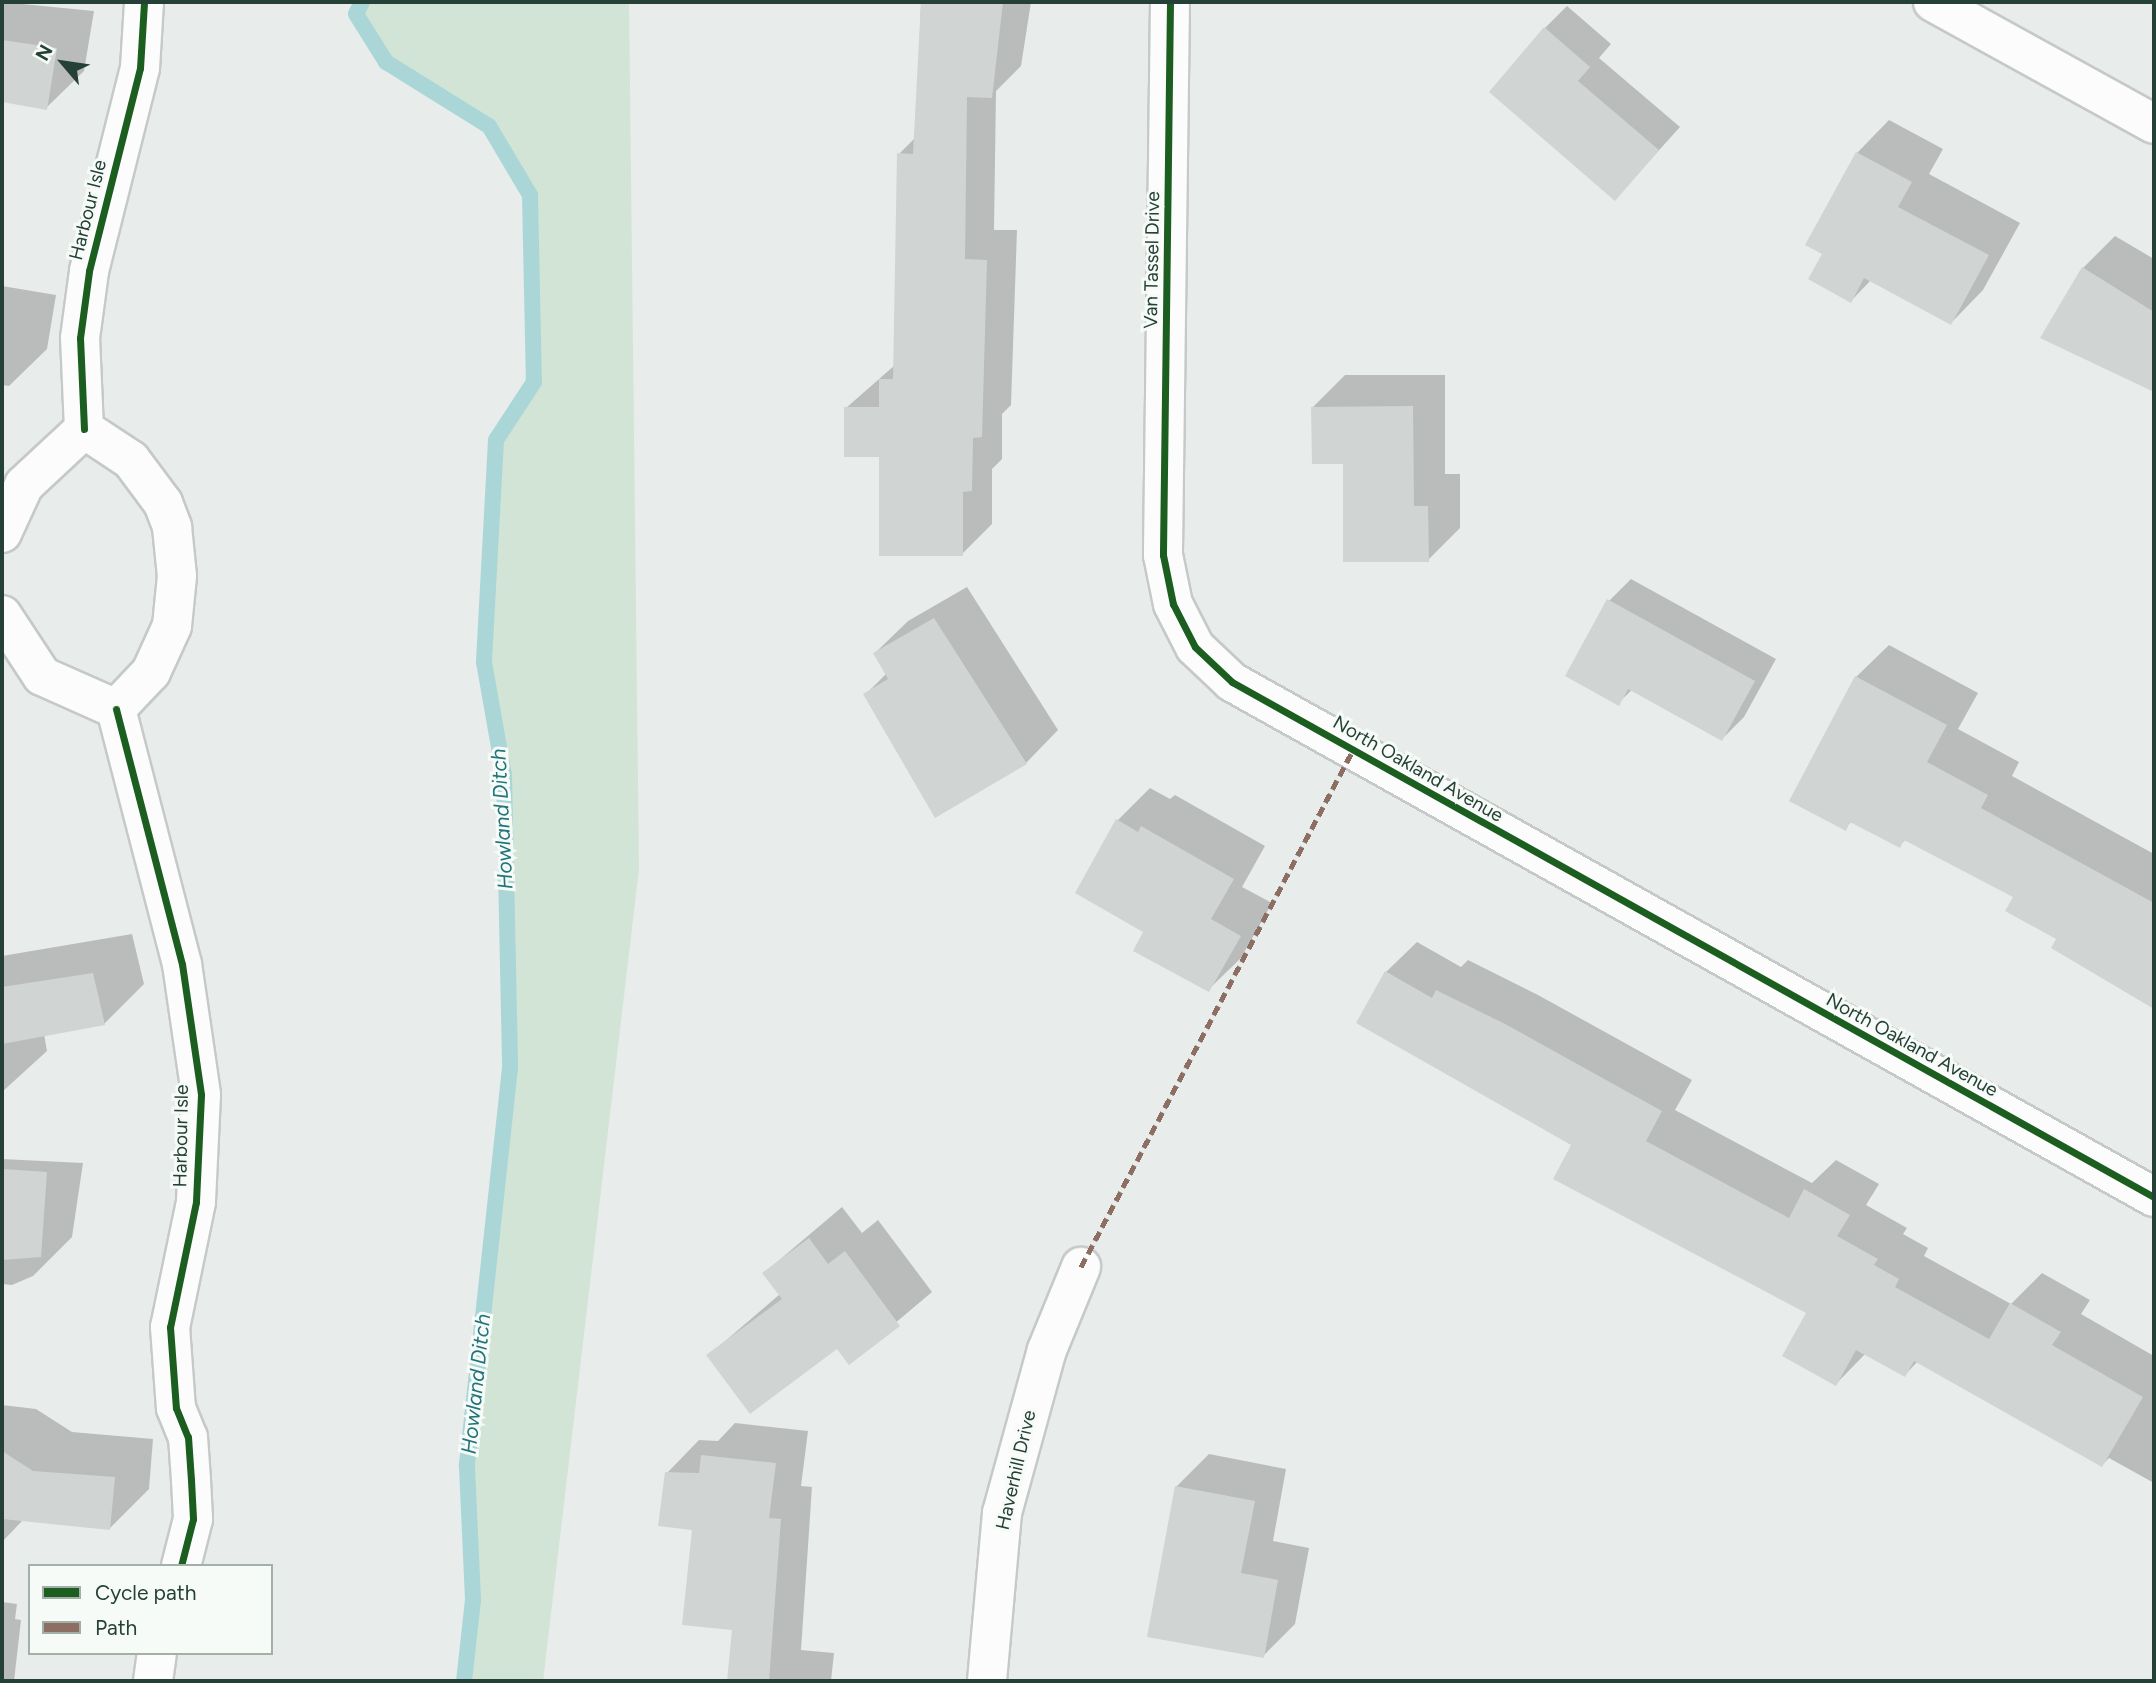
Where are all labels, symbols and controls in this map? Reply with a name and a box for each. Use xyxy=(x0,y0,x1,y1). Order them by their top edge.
north arrow xyxy=(28,28,98,98)
text: N xyxy=(31,41,58,65)
street label: Harbour Isle xyxy=(65,157,111,263)
street label: Van Tassel Drive xyxy=(1139,191,1165,329)
street label: North Oakland Avenue xyxy=(1329,711,1507,827)
water label: Howland Ditch xyxy=(486,748,518,890)
street label: North Oakland Avenue xyxy=(1822,988,2002,1102)
street label: Harbour Isle xyxy=(169,1084,193,1188)
water label: Howland Ditch xyxy=(456,1313,496,1455)
street label: Haverhill Drive xyxy=(991,1408,1041,1532)
legend xyxy=(28,1564,273,1655)
text: Cycle path xyxy=(95,1580,196,1605)
text: Path xyxy=(95,1615,137,1640)

